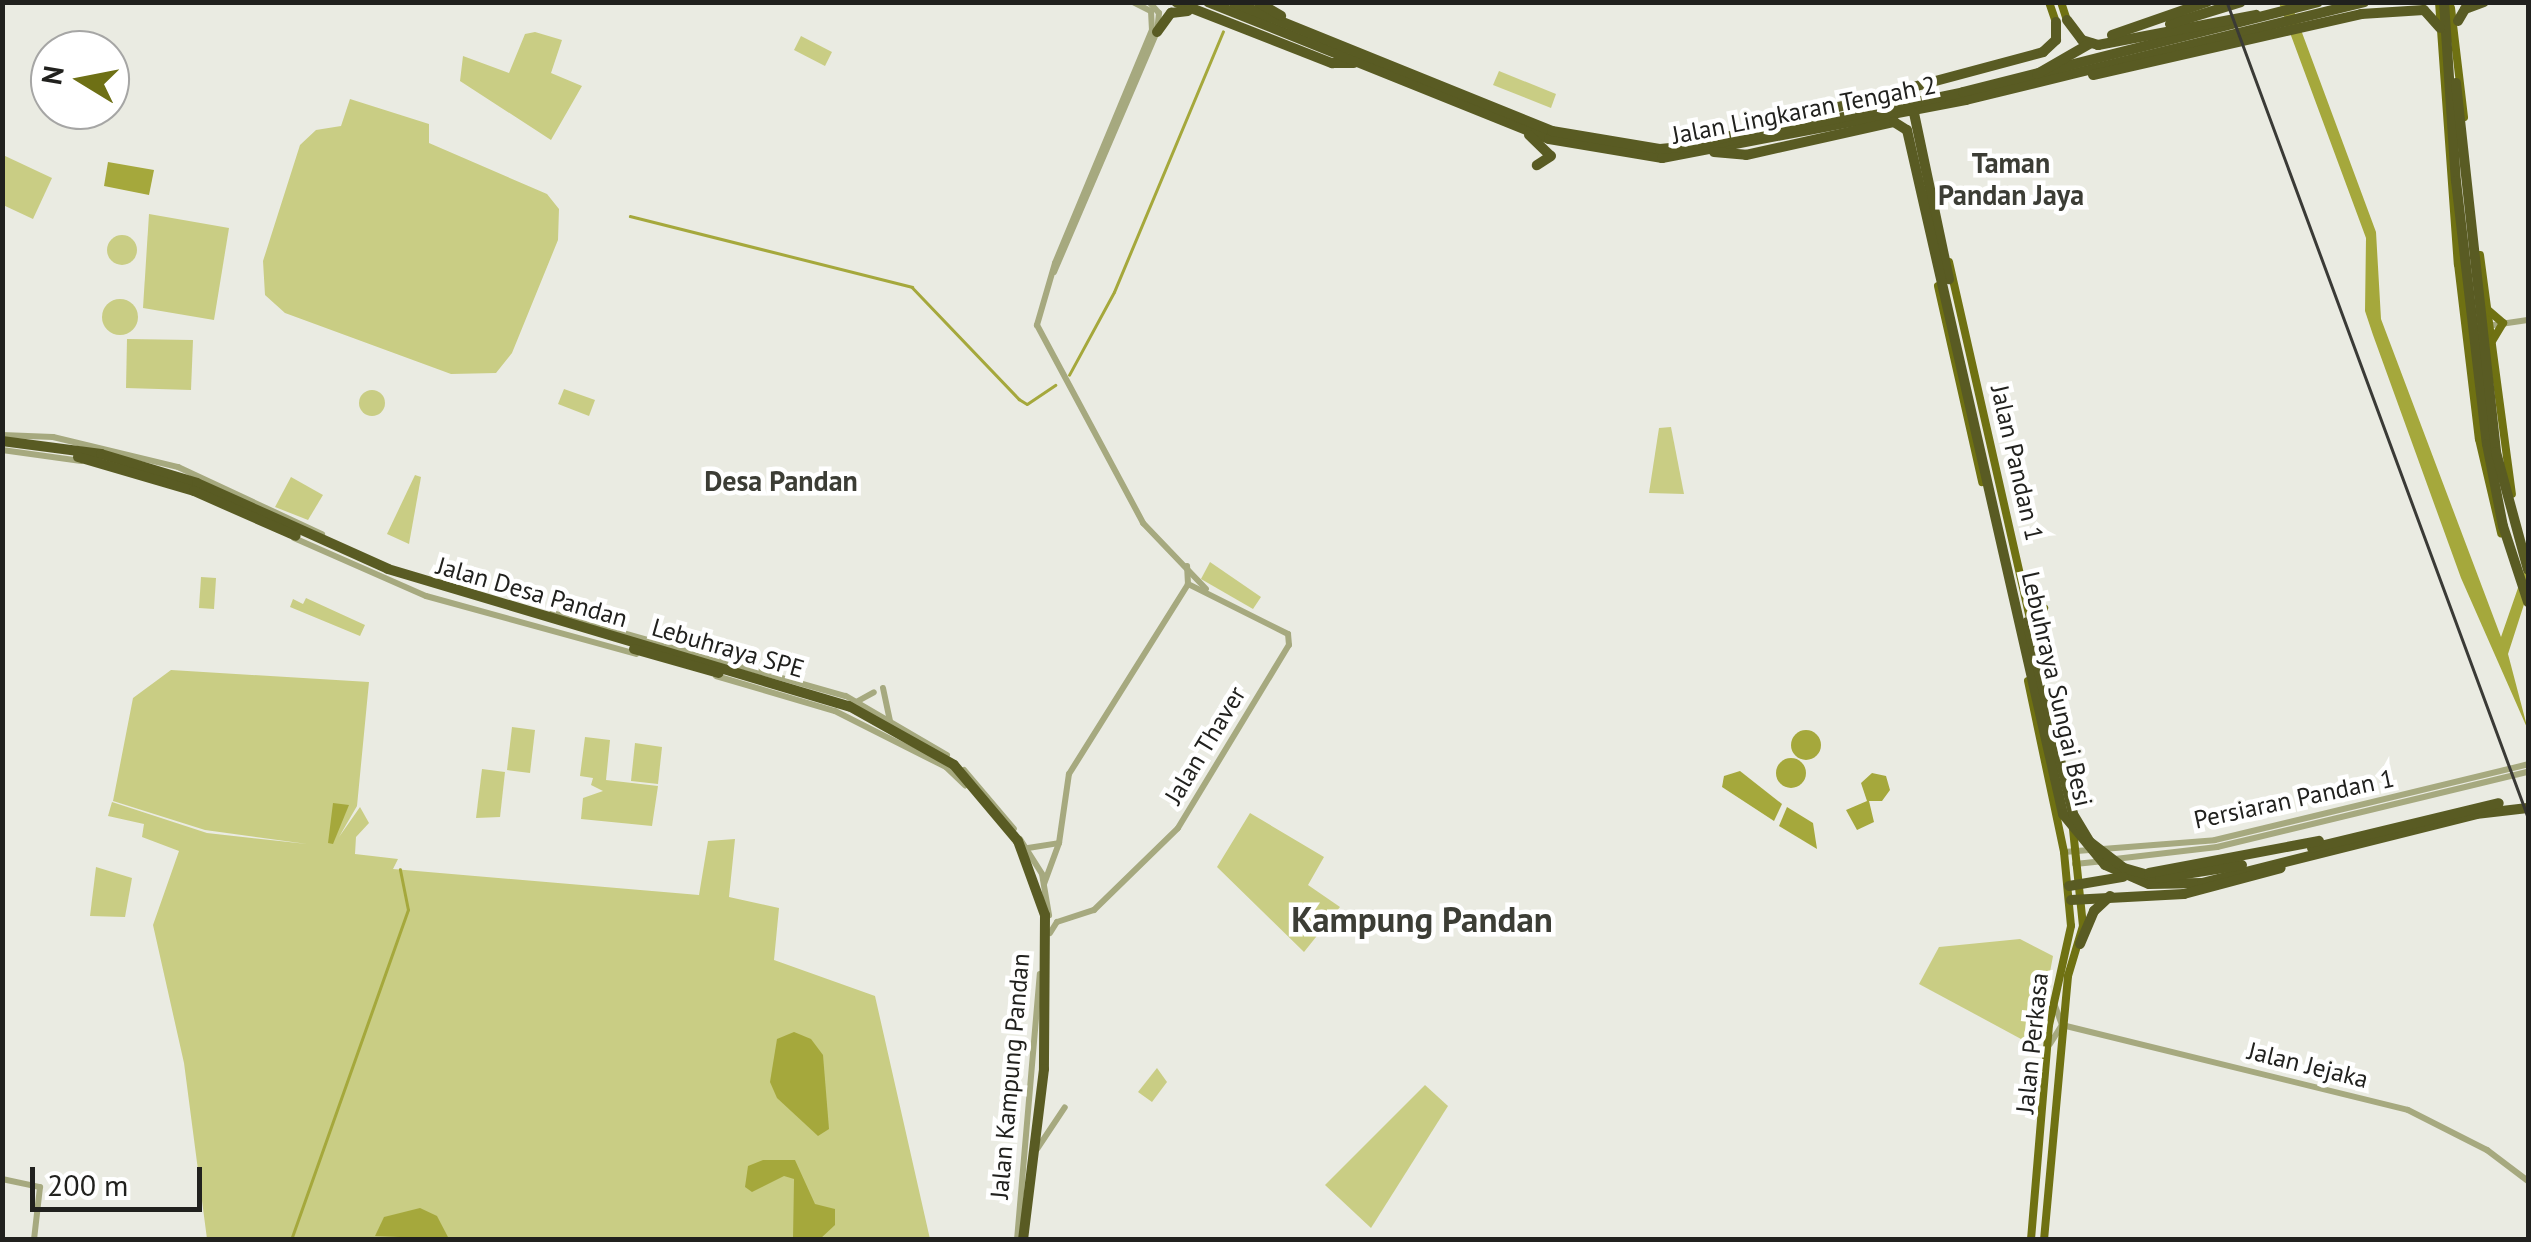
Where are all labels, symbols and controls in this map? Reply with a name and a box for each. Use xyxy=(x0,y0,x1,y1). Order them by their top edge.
north arrow xyxy=(30,30,130,130)
text: N xyxy=(32,63,72,87)
street label: Jalan Lingkaran Tengah 2 xyxy=(1669,70,1939,150)
district label: Taman Pandan Jaya xyxy=(1938,146,2084,212)
street label: Jalan Pandan 1 xyxy=(1985,382,2049,544)
district label: Desa Pandan xyxy=(704,464,858,498)
street label: Jalan Desa Pandan xyxy=(433,550,631,634)
street label: Lebuhraya Sungai Besi xyxy=(2015,568,2099,810)
street label: Lebuhraya SPE xyxy=(648,612,808,684)
street label: Jalan Thaver xyxy=(1158,680,1252,810)
street label: Persiaran Pandan 1 xyxy=(2191,763,2397,835)
district label: Kampung Pandan xyxy=(1291,898,1553,940)
street label: Jalan Kampung Pandan xyxy=(984,952,1036,1200)
street label: Jalan Perkasa xyxy=(2010,971,2054,1115)
street label: Jalan Jejaka xyxy=(2245,1036,2371,1094)
scale bar xyxy=(35,1147,208,1209)
text: 200 m xyxy=(47,1165,128,1204)

